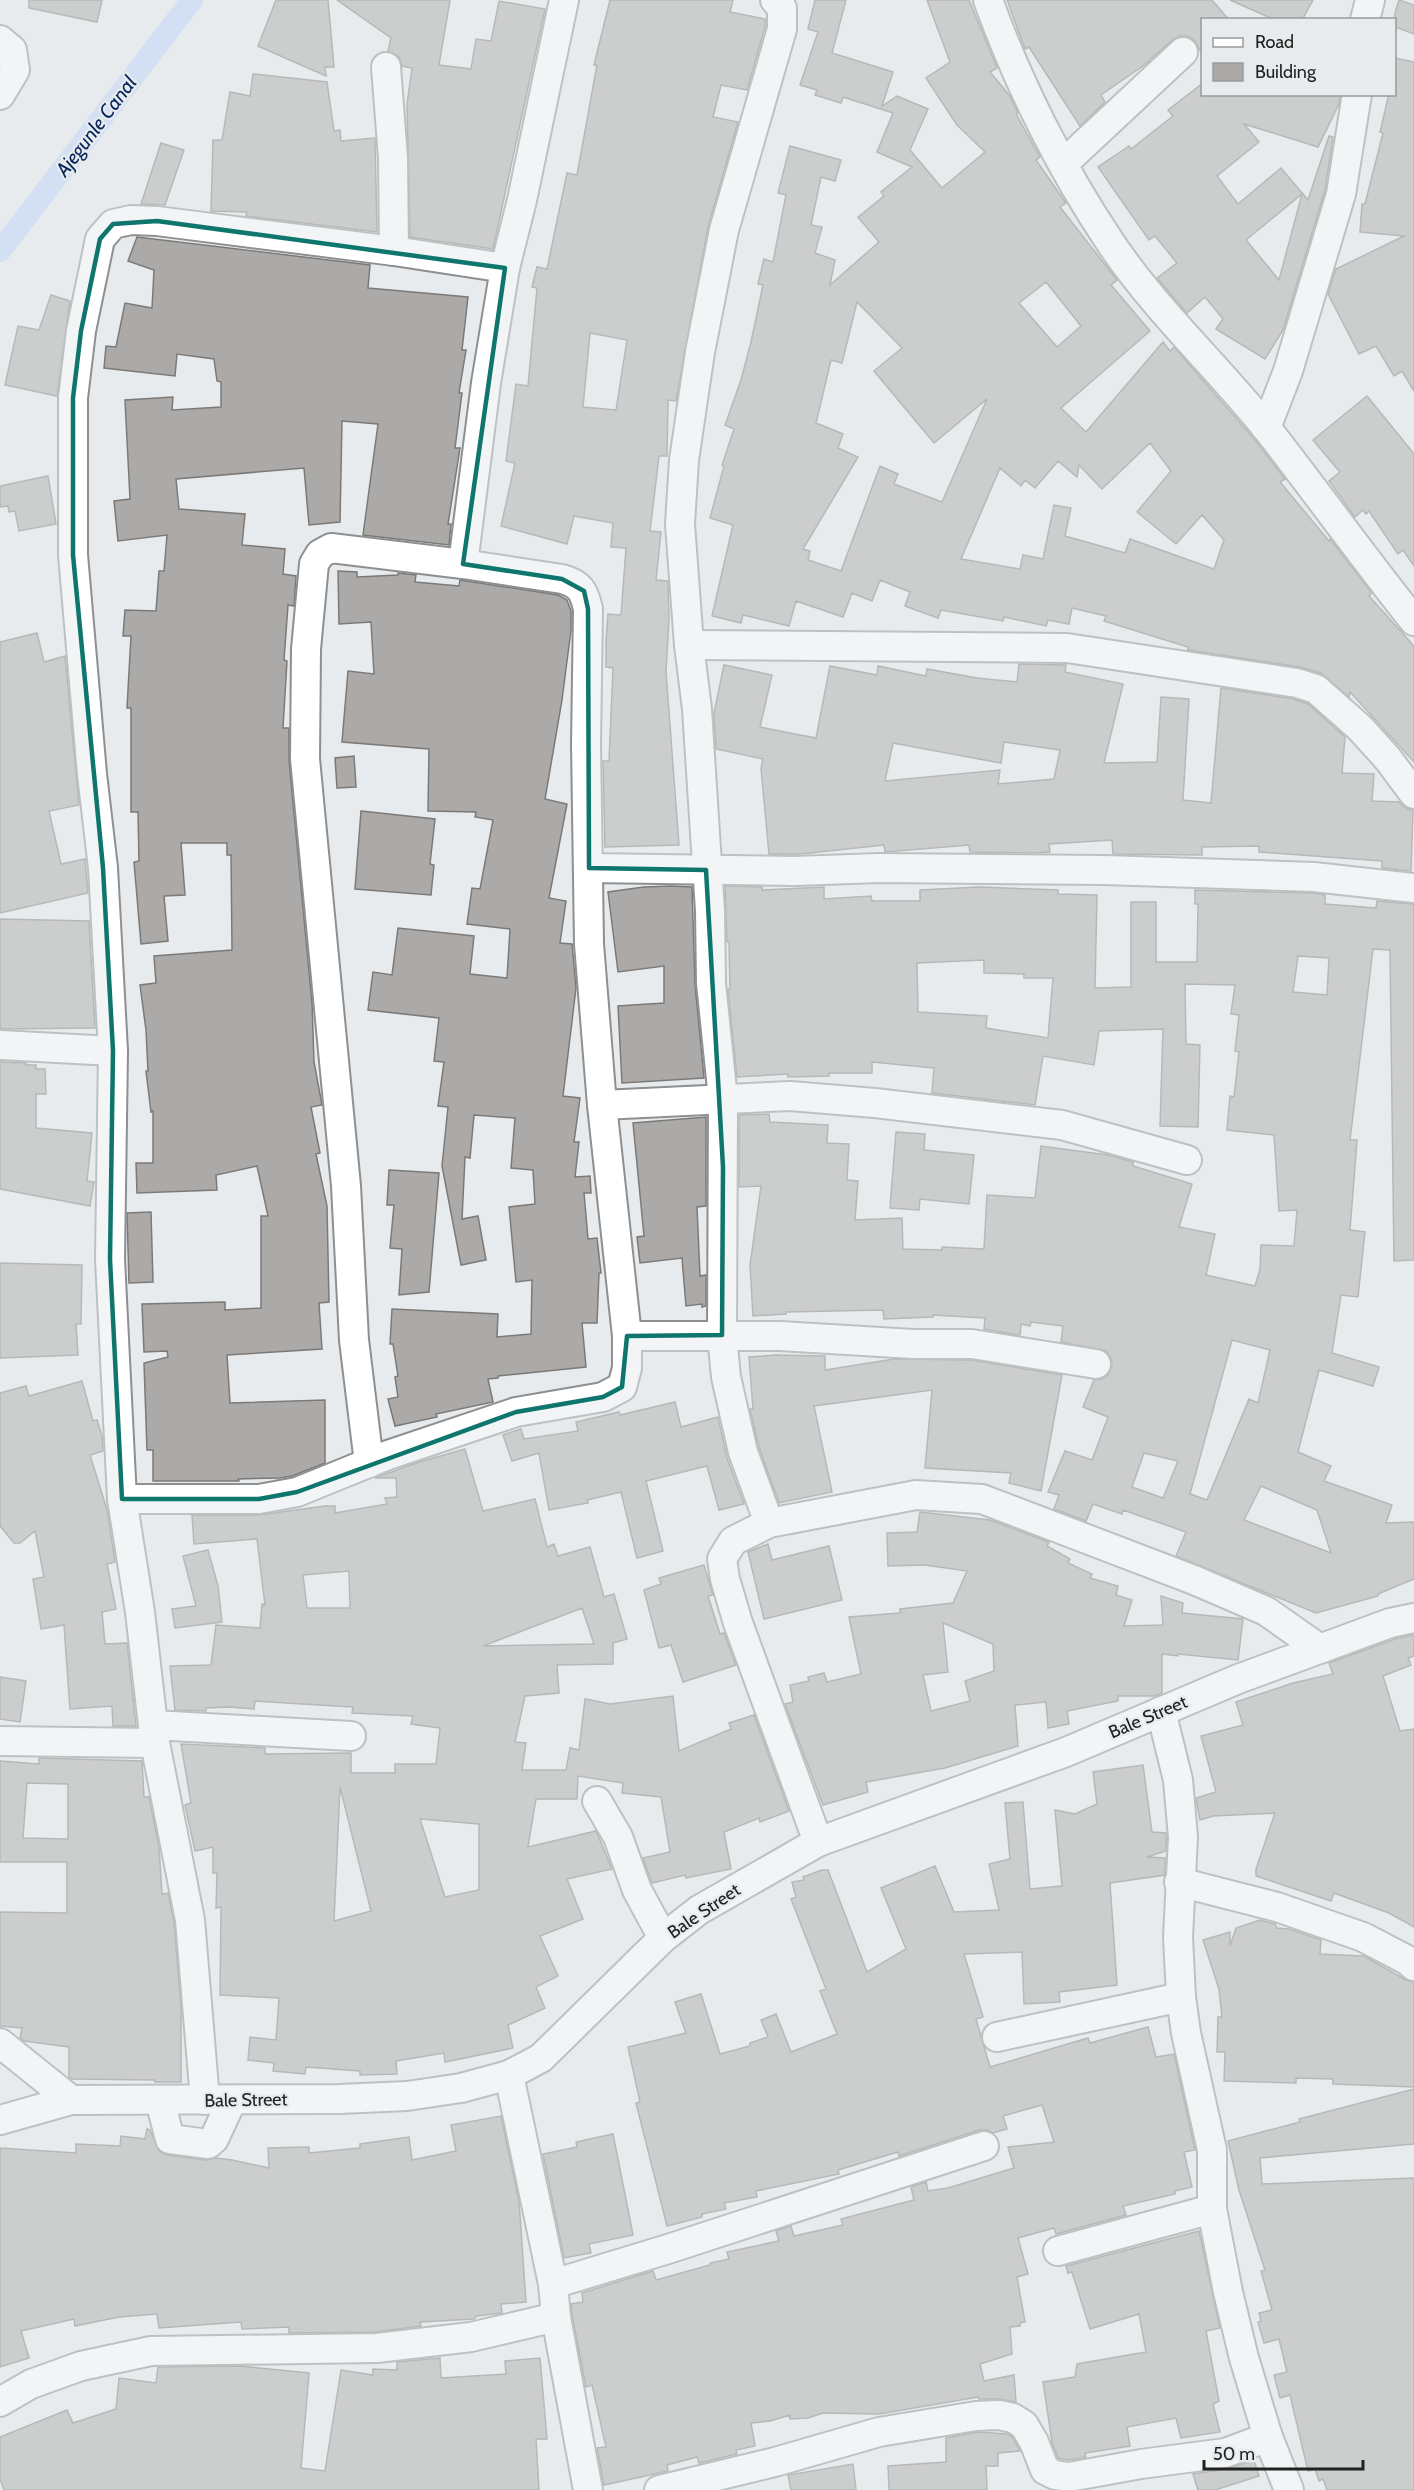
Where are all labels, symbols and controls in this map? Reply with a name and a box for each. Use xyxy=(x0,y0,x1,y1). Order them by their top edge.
legend xyxy=(1201,18,1396,96)
text: Road xyxy=(1255,31,1294,53)
text: Building xyxy=(1255,61,1317,83)
water label: Ajegunle Canal xyxy=(50,71,142,182)
street label: Bale Street xyxy=(1105,1691,1191,1743)
street label: Bale Street xyxy=(663,1879,745,1943)
street label: Bale Street xyxy=(204,2088,288,2112)
scale bar xyxy=(1204,2433,1363,2471)
text: 50 m xyxy=(1213,2443,1255,2465)

